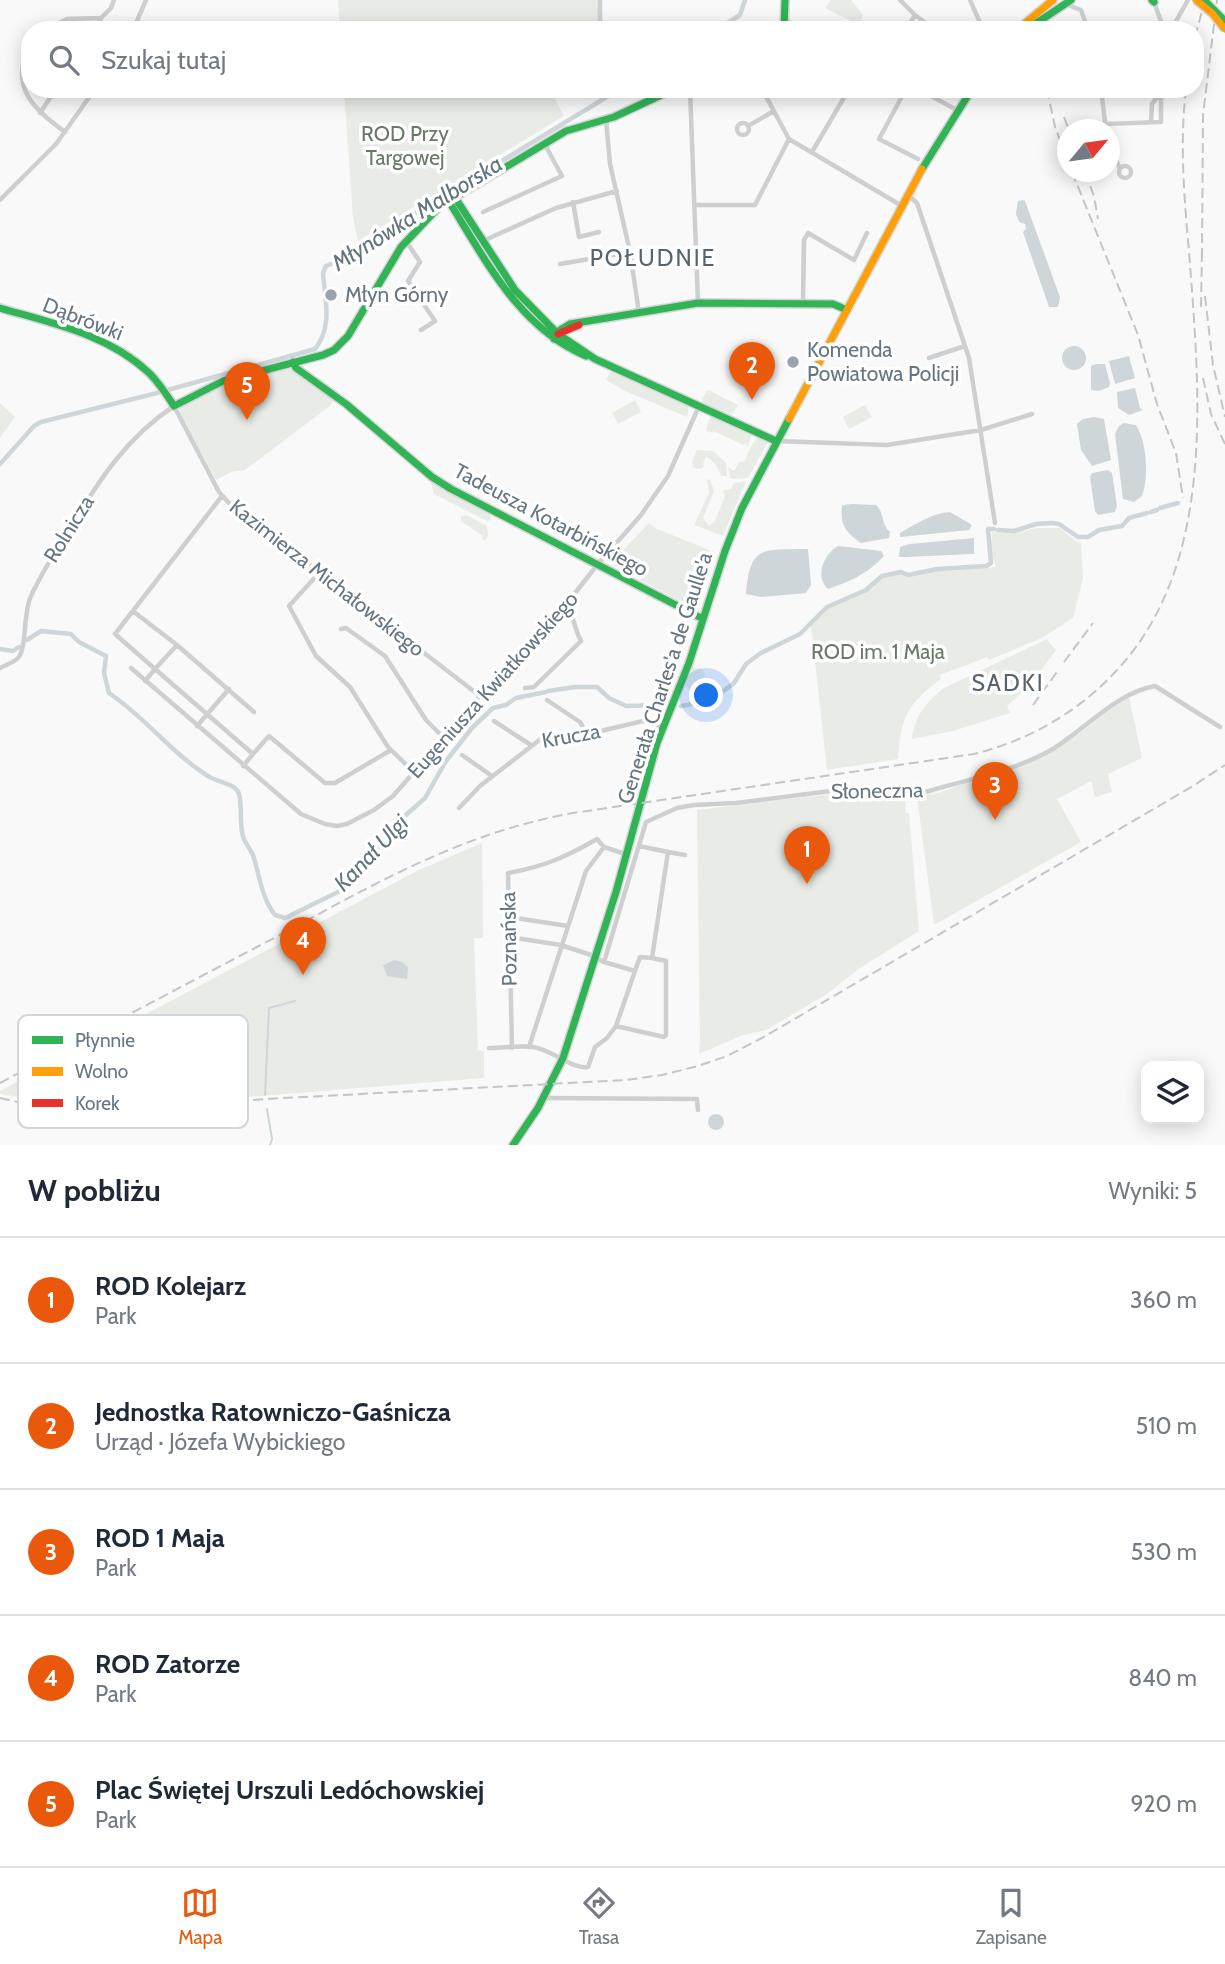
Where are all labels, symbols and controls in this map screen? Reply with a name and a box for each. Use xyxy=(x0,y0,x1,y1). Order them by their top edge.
search box xyxy=(21,21,1204,98)
icon: search xyxy=(45,41,83,79)
text: Szukaj tutaj xyxy=(101,44,226,76)
north arrow xyxy=(1057,119,1120,182)
park label: ROD Przy Targowej xyxy=(361,121,449,171)
water label: Młynówka Malborska xyxy=(326,149,507,277)
district label: POŁUDNIE xyxy=(590,244,716,272)
place label: Młyn Górny xyxy=(345,282,449,307)
marker: Młyn Górny xyxy=(323,287,339,303)
street label: Dąbrówki xyxy=(40,292,127,345)
place label: Komenda Powiatowa Policji xyxy=(807,337,959,387)
pin: 2 xyxy=(729,342,775,400)
marker: Komenda Powiatowa Policji xyxy=(785,354,801,370)
pin: 5 xyxy=(224,362,270,420)
street label: Tadeusza Kotarbińskiego xyxy=(450,458,653,581)
street label: Rolnicza xyxy=(38,491,99,567)
street label: Kazimierza Michałowskiego xyxy=(225,494,430,661)
street label: Generała Charles'a de Gaulle'a xyxy=(612,549,717,807)
street label: Eugeniusza Kwiatkowskiego xyxy=(402,586,583,783)
park label: ROD im. 1 Maja xyxy=(811,639,945,665)
district label: SADKI xyxy=(971,669,1045,697)
your location xyxy=(689,678,723,712)
street label: Krucza xyxy=(540,718,602,753)
pin: 3 xyxy=(972,762,1018,820)
street label: Słoneczna xyxy=(831,777,923,804)
water label: Kanał Ulgi xyxy=(328,808,415,897)
pin: 1 xyxy=(784,826,830,884)
street label: Poznańska xyxy=(495,891,522,987)
pin: 4 xyxy=(280,917,326,975)
legend xyxy=(18,1015,248,1128)
text: Płynnie xyxy=(75,1029,135,1052)
text: Wolno xyxy=(75,1060,128,1083)
map controls xyxy=(1141,1061,1204,1124)
button: layers xyxy=(1141,1061,1204,1124)
text: Korek xyxy=(75,1092,120,1115)
text: W pobliżu xyxy=(28,1172,161,1209)
text: Wyniki: 5 xyxy=(1108,1177,1197,1205)
text: ROD Kolejarz xyxy=(95,1270,246,1302)
text: 1 xyxy=(47,1286,55,1314)
text: 360 m xyxy=(1130,1286,1197,1314)
text: Park xyxy=(95,1302,136,1330)
text: Jednostka Ratowniczo-Gaśnicza xyxy=(95,1396,451,1428)
text: 2 xyxy=(45,1412,57,1440)
text: 510 m xyxy=(1136,1412,1197,1440)
text: Urząd · Józefa Wybickiego xyxy=(95,1428,345,1456)
text: ROD 1 Maja xyxy=(95,1522,225,1554)
text: 3 xyxy=(45,1538,57,1566)
text: 530 m xyxy=(1131,1538,1197,1566)
text: Park xyxy=(95,1554,136,1582)
text: ROD Zatorze xyxy=(95,1648,240,1680)
text: 4 xyxy=(44,1664,58,1692)
text: 840 m xyxy=(1128,1664,1197,1692)
text: Park xyxy=(95,1680,136,1708)
text: Plac Świętej Urszuli Ledóchowskiej xyxy=(95,1774,484,1806)
text: 5 xyxy=(45,1790,57,1818)
text: 920 m xyxy=(1130,1790,1197,1818)
text: Park xyxy=(95,1806,136,1834)
tab: Mapa xyxy=(178,1884,222,1949)
tab: Trasa xyxy=(579,1884,619,1949)
tab: Zapisane xyxy=(975,1884,1047,1949)

